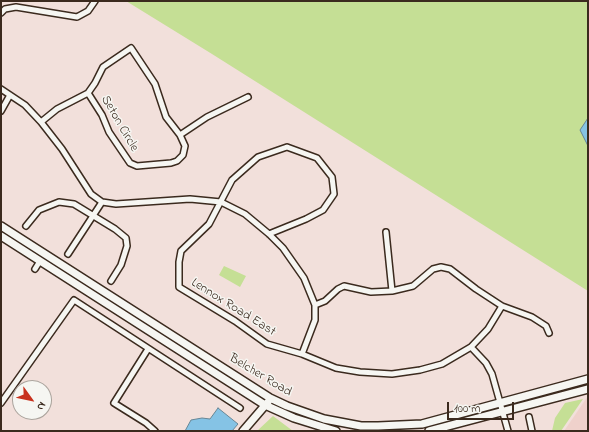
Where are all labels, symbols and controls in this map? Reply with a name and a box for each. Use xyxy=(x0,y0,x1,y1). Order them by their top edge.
street label: Seton Circle xyxy=(97,93,141,155)
street label: Lennox Road East xyxy=(188,276,278,340)
street label: Belcher Road xyxy=(226,351,294,401)
north arrow xyxy=(12,380,52,420)
scale bar xyxy=(449,394,516,420)
text: N xyxy=(32,399,50,413)
text: 100 m xyxy=(454,400,481,418)

